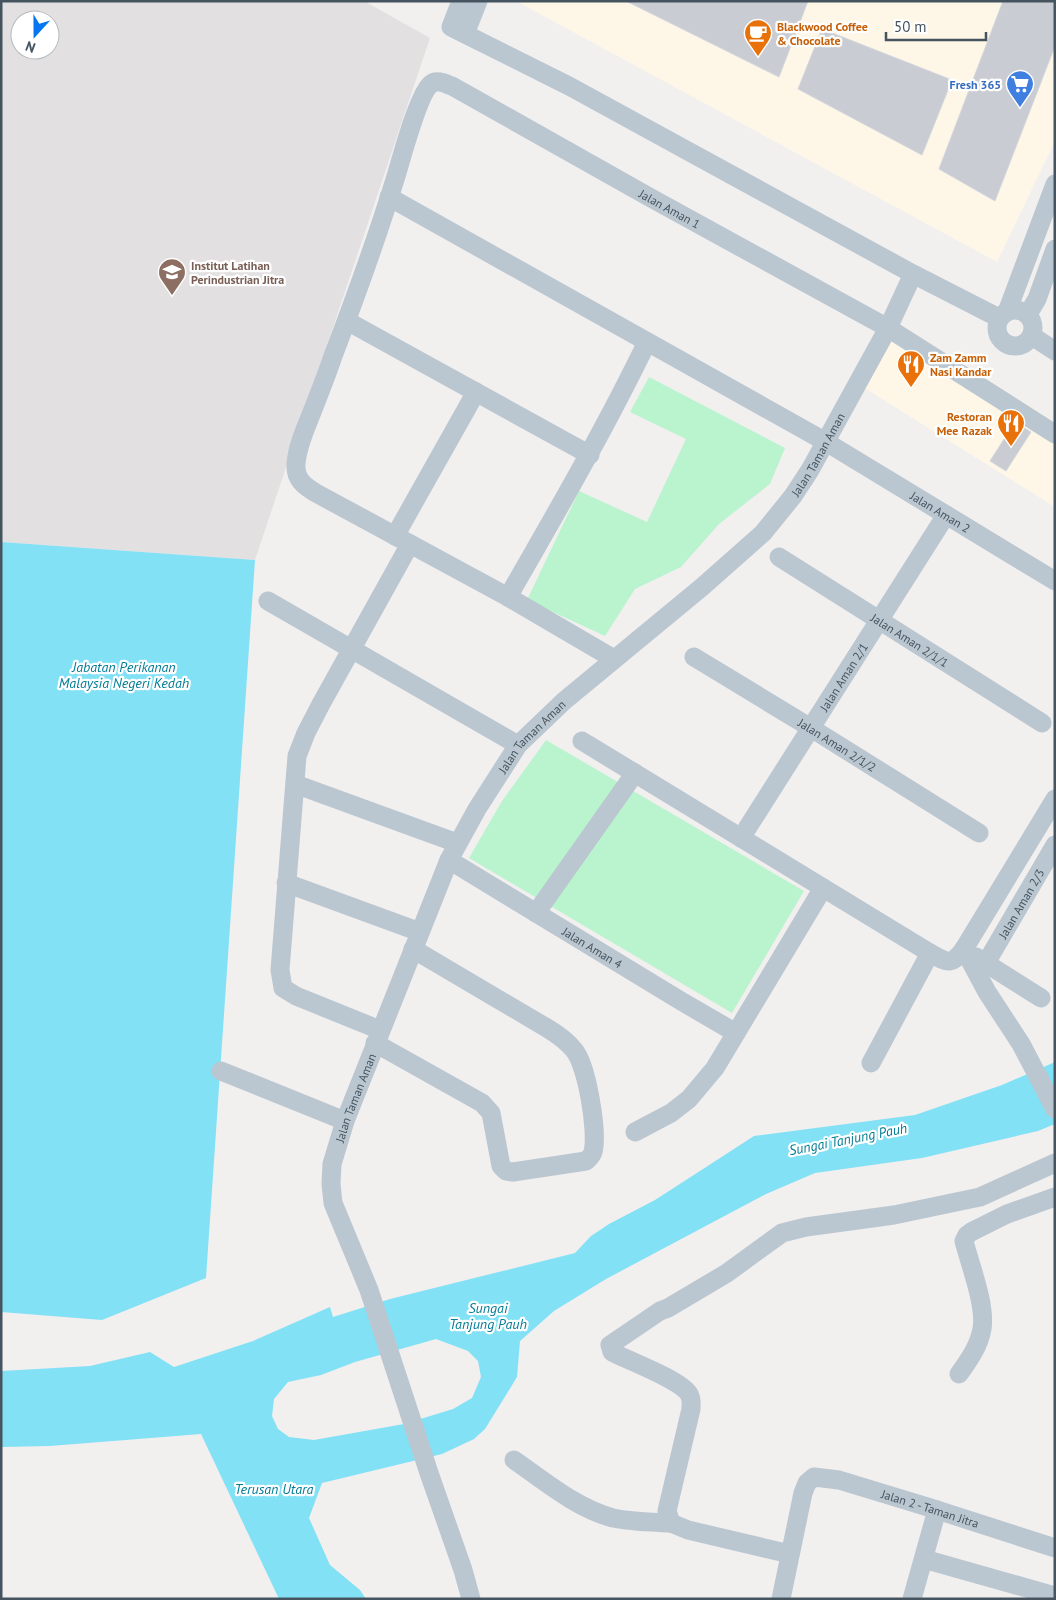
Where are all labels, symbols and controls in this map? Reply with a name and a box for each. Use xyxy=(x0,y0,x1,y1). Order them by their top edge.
north arrow xyxy=(10,10,60,60)
scale bar xyxy=(886,10,986,42)
text: 50 m xyxy=(894,17,927,36)
cafe icon: Blackwood Coffee & Chocolate xyxy=(743,18,773,57)
place label: Blackwood Coffee & Chocolate xyxy=(777,19,868,48)
text: N xyxy=(23,37,38,57)
supermarket icon: Fresh 365 xyxy=(1005,69,1035,108)
place label: Fresh 365 xyxy=(950,77,1001,92)
street label: Jalan Aman 1 xyxy=(636,185,703,231)
school or university icon: Institut Latihan Perindustrian Jitra xyxy=(157,257,187,296)
place label: Institut Latihan Perindustrian Jitra xyxy=(191,258,284,287)
restaurant icon: Zam Zamm Nasi Kandar xyxy=(896,349,926,388)
place label: Zam Zamm Nasi Kandar xyxy=(930,350,992,379)
restaurant icon: Restoran Mee Razak xyxy=(996,408,1026,447)
place label: Restoran Mee Razak xyxy=(937,409,992,438)
street label: Jalan Taman Aman xyxy=(787,410,848,500)
street label: Jalan Aman 2 xyxy=(907,487,973,535)
street label: Jalan Aman 2/1/1 xyxy=(868,609,952,670)
street label: Jalan Aman 2/1 xyxy=(816,640,871,715)
water label: Jabatan Perikanan Malaysia Negeri Kedah xyxy=(59,658,189,692)
street label: Jalan Taman Aman xyxy=(494,697,568,777)
street label: Jalan Aman 2/1/2 xyxy=(795,714,879,774)
street label: Jalan Aman 2/3 xyxy=(994,866,1047,942)
street label: Jalan Aman 4 xyxy=(559,923,626,971)
street label: Jalan Taman Aman xyxy=(331,1051,379,1145)
water label: Sungai Tanjung Pauh xyxy=(787,1119,909,1159)
water label: Sungai Tanjung Pauh xyxy=(449,1299,527,1333)
water label: Terusan Utara xyxy=(235,1480,314,1498)
street label: Jalan 2 - Taman Jitra xyxy=(879,1486,981,1531)

